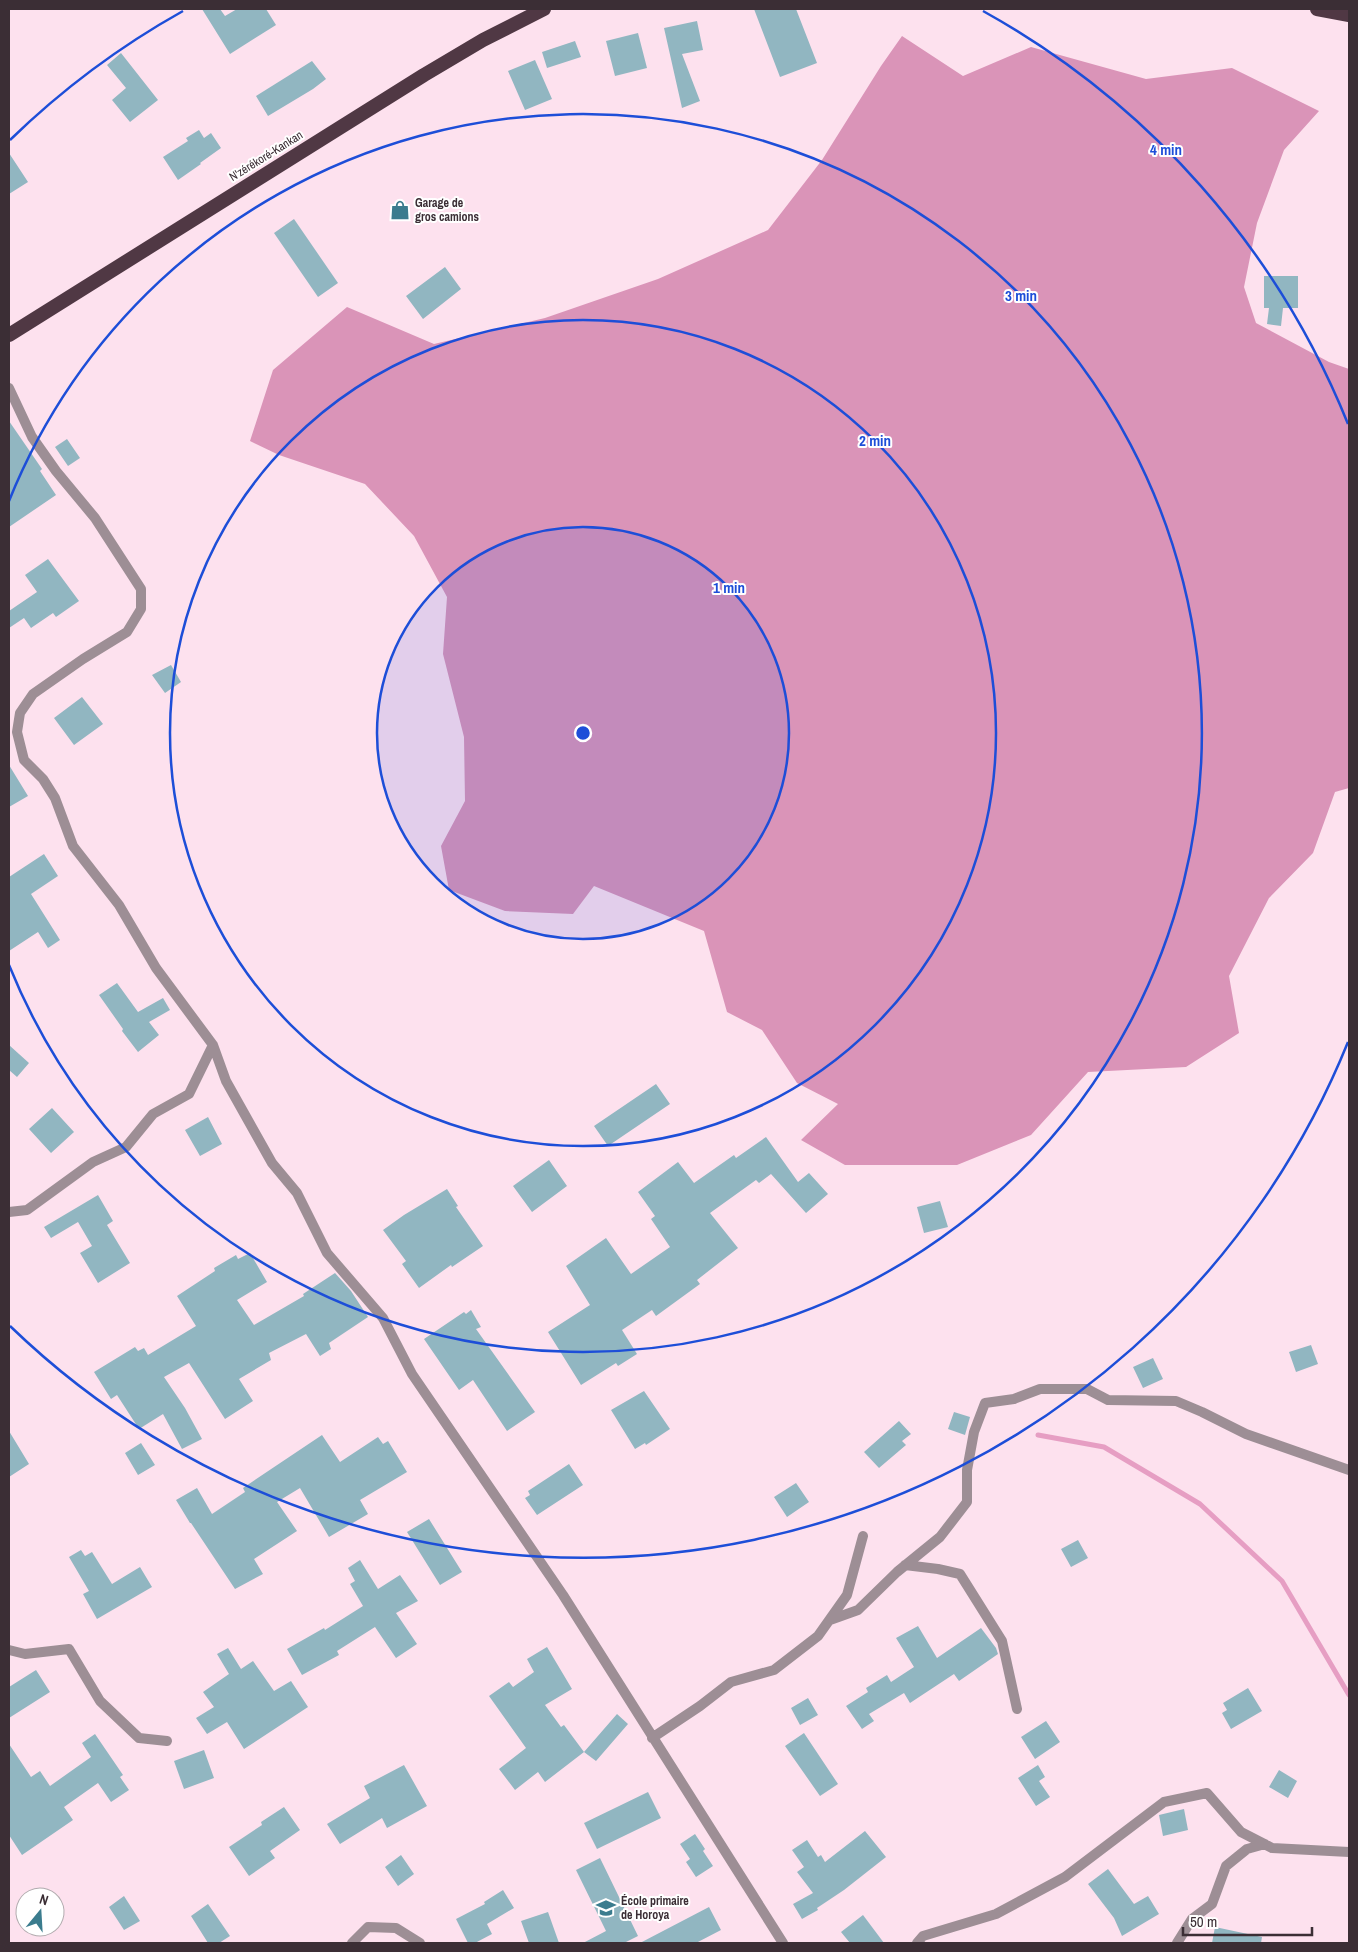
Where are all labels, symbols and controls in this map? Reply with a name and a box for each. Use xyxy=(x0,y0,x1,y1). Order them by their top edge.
street label: N'zérékoré-Kankan xyxy=(226,127,306,185)
text: 4 min xyxy=(1150,139,1182,160)
place label: Garage de gros camions xyxy=(415,195,480,225)
shop icon: Garage de gros camions xyxy=(389,199,411,221)
text: 3 min xyxy=(1005,285,1037,306)
text: 2 min xyxy=(859,430,891,451)
text: 1 min xyxy=(713,577,745,598)
centre of rings xyxy=(574,724,592,742)
north arrow xyxy=(15,1887,65,1937)
text: N xyxy=(37,1890,51,1909)
place label: École primaire de Horoya xyxy=(621,1893,689,1923)
school or university icon: École primaire de Horoya xyxy=(595,1897,617,1919)
scale bar xyxy=(1183,1904,1312,1936)
text: 50 m xyxy=(1190,1911,1217,1932)

